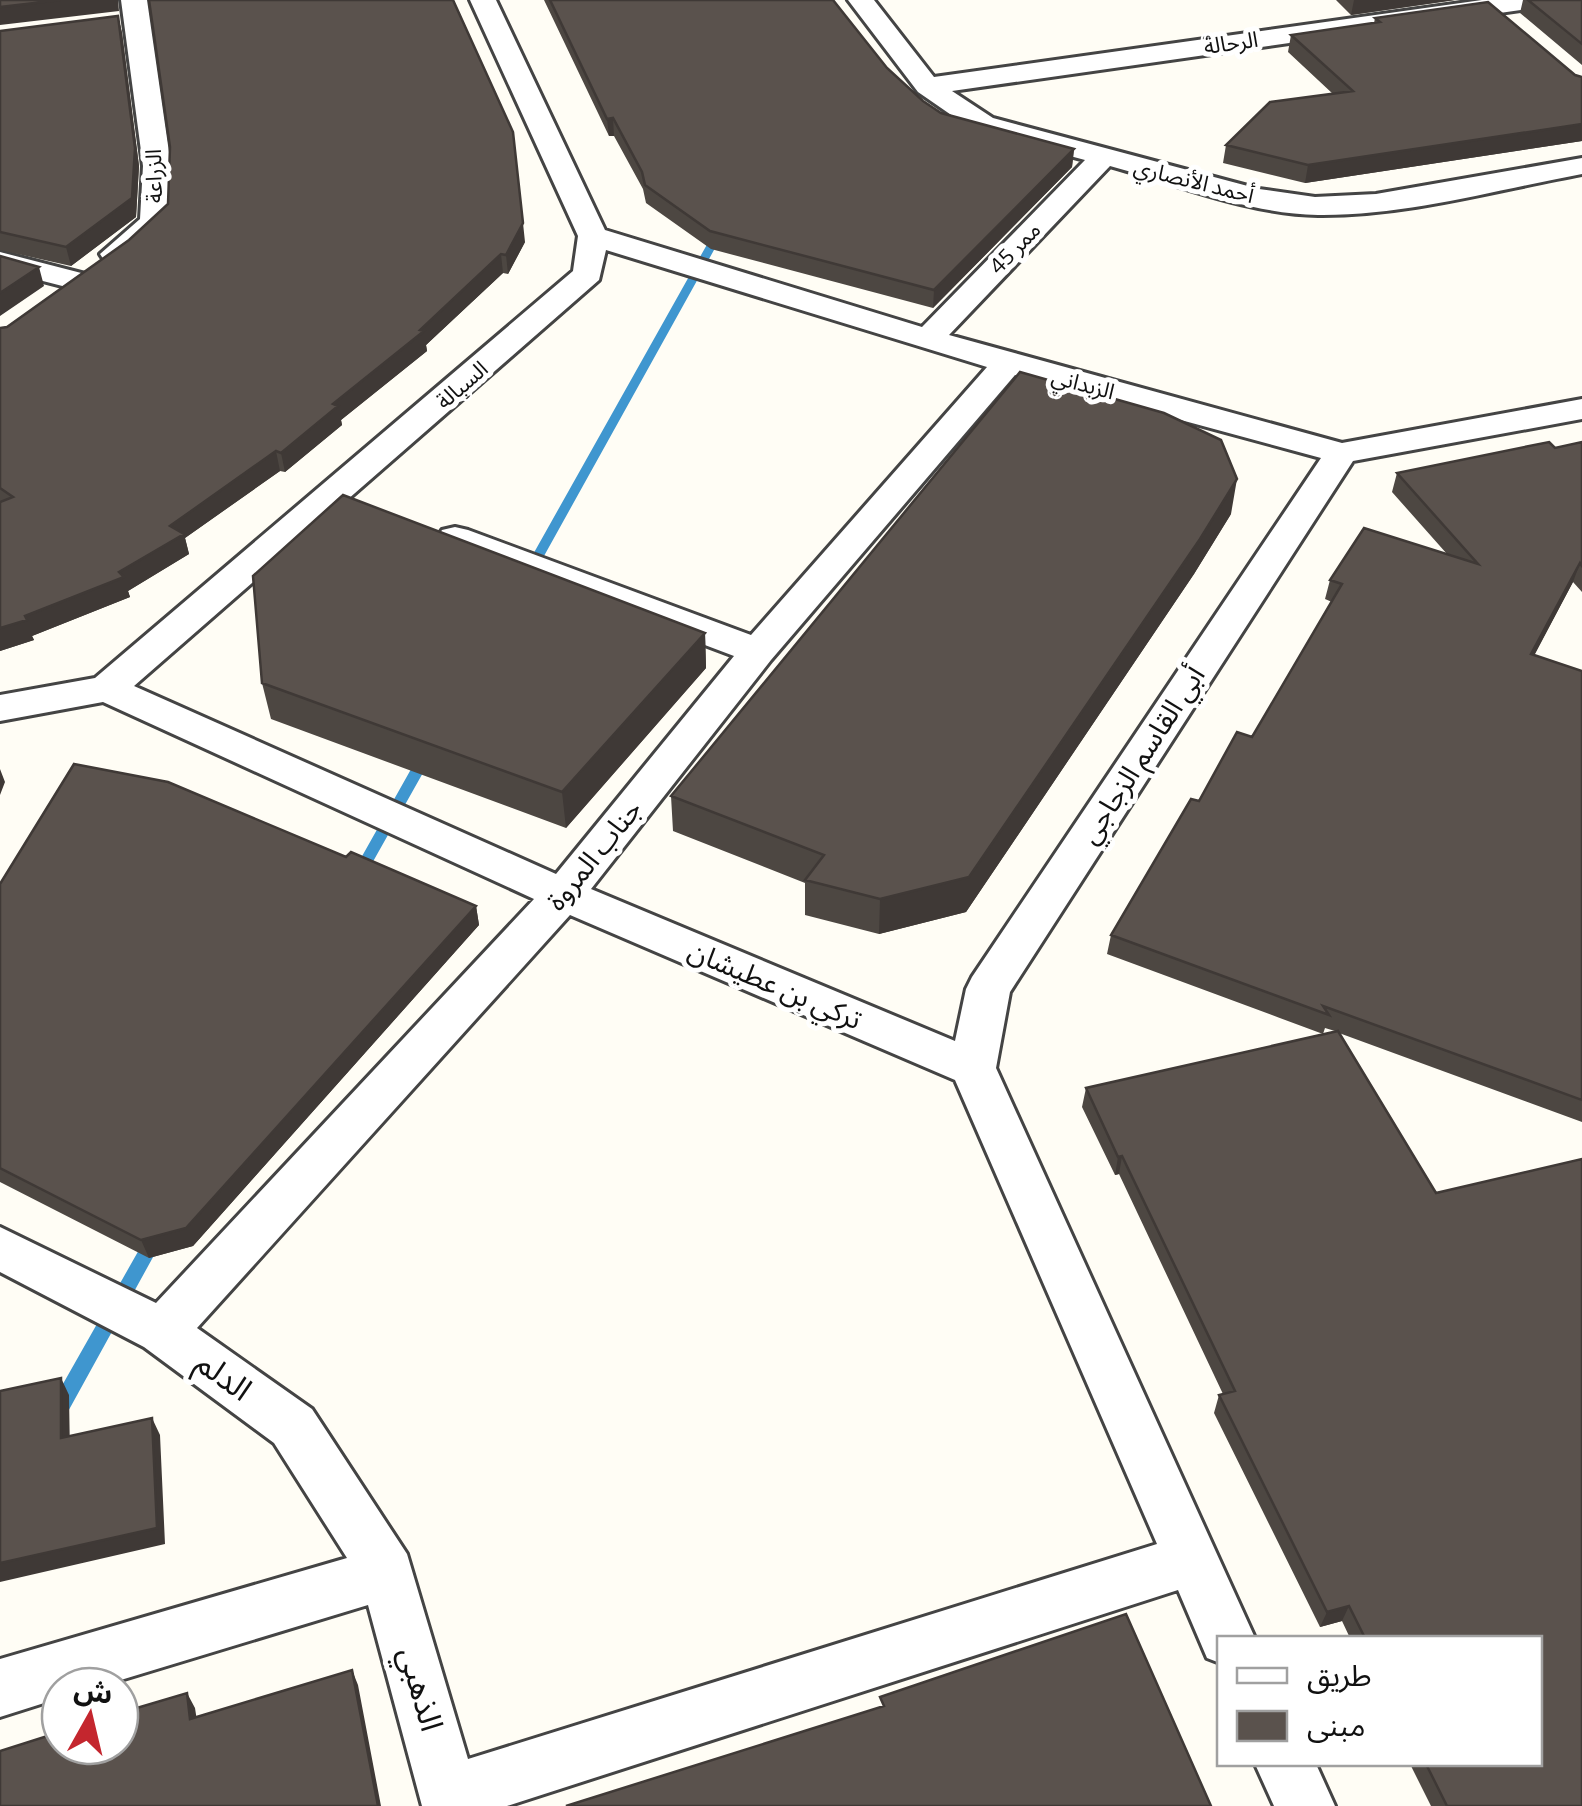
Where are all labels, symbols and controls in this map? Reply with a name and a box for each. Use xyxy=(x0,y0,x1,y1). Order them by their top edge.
street label: الرحالة xyxy=(1202,26,1260,60)
street label: الزراعة xyxy=(140,149,168,203)
street label: أحمد الأنصاري xyxy=(1130,153,1257,212)
street label: ممر 45 xyxy=(984,216,1046,280)
street label: السبالة xyxy=(430,355,494,415)
street label: الزبداني xyxy=(1048,363,1117,408)
street label: أبي القاسم الزجاجي xyxy=(1071,659,1216,853)
street label: جناب المروة xyxy=(539,793,649,917)
street label: تركي بن عطيشان xyxy=(682,934,867,1041)
street label: الدلم xyxy=(186,1343,259,1413)
legend xyxy=(1217,1636,1542,1766)
street label: الذهبي xyxy=(386,1642,451,1737)
text: طريق xyxy=(1307,1658,1372,1694)
north arrow xyxy=(40,1666,140,1766)
text: ش xyxy=(72,1673,115,1711)
text: مبنى xyxy=(1307,1708,1365,1744)

